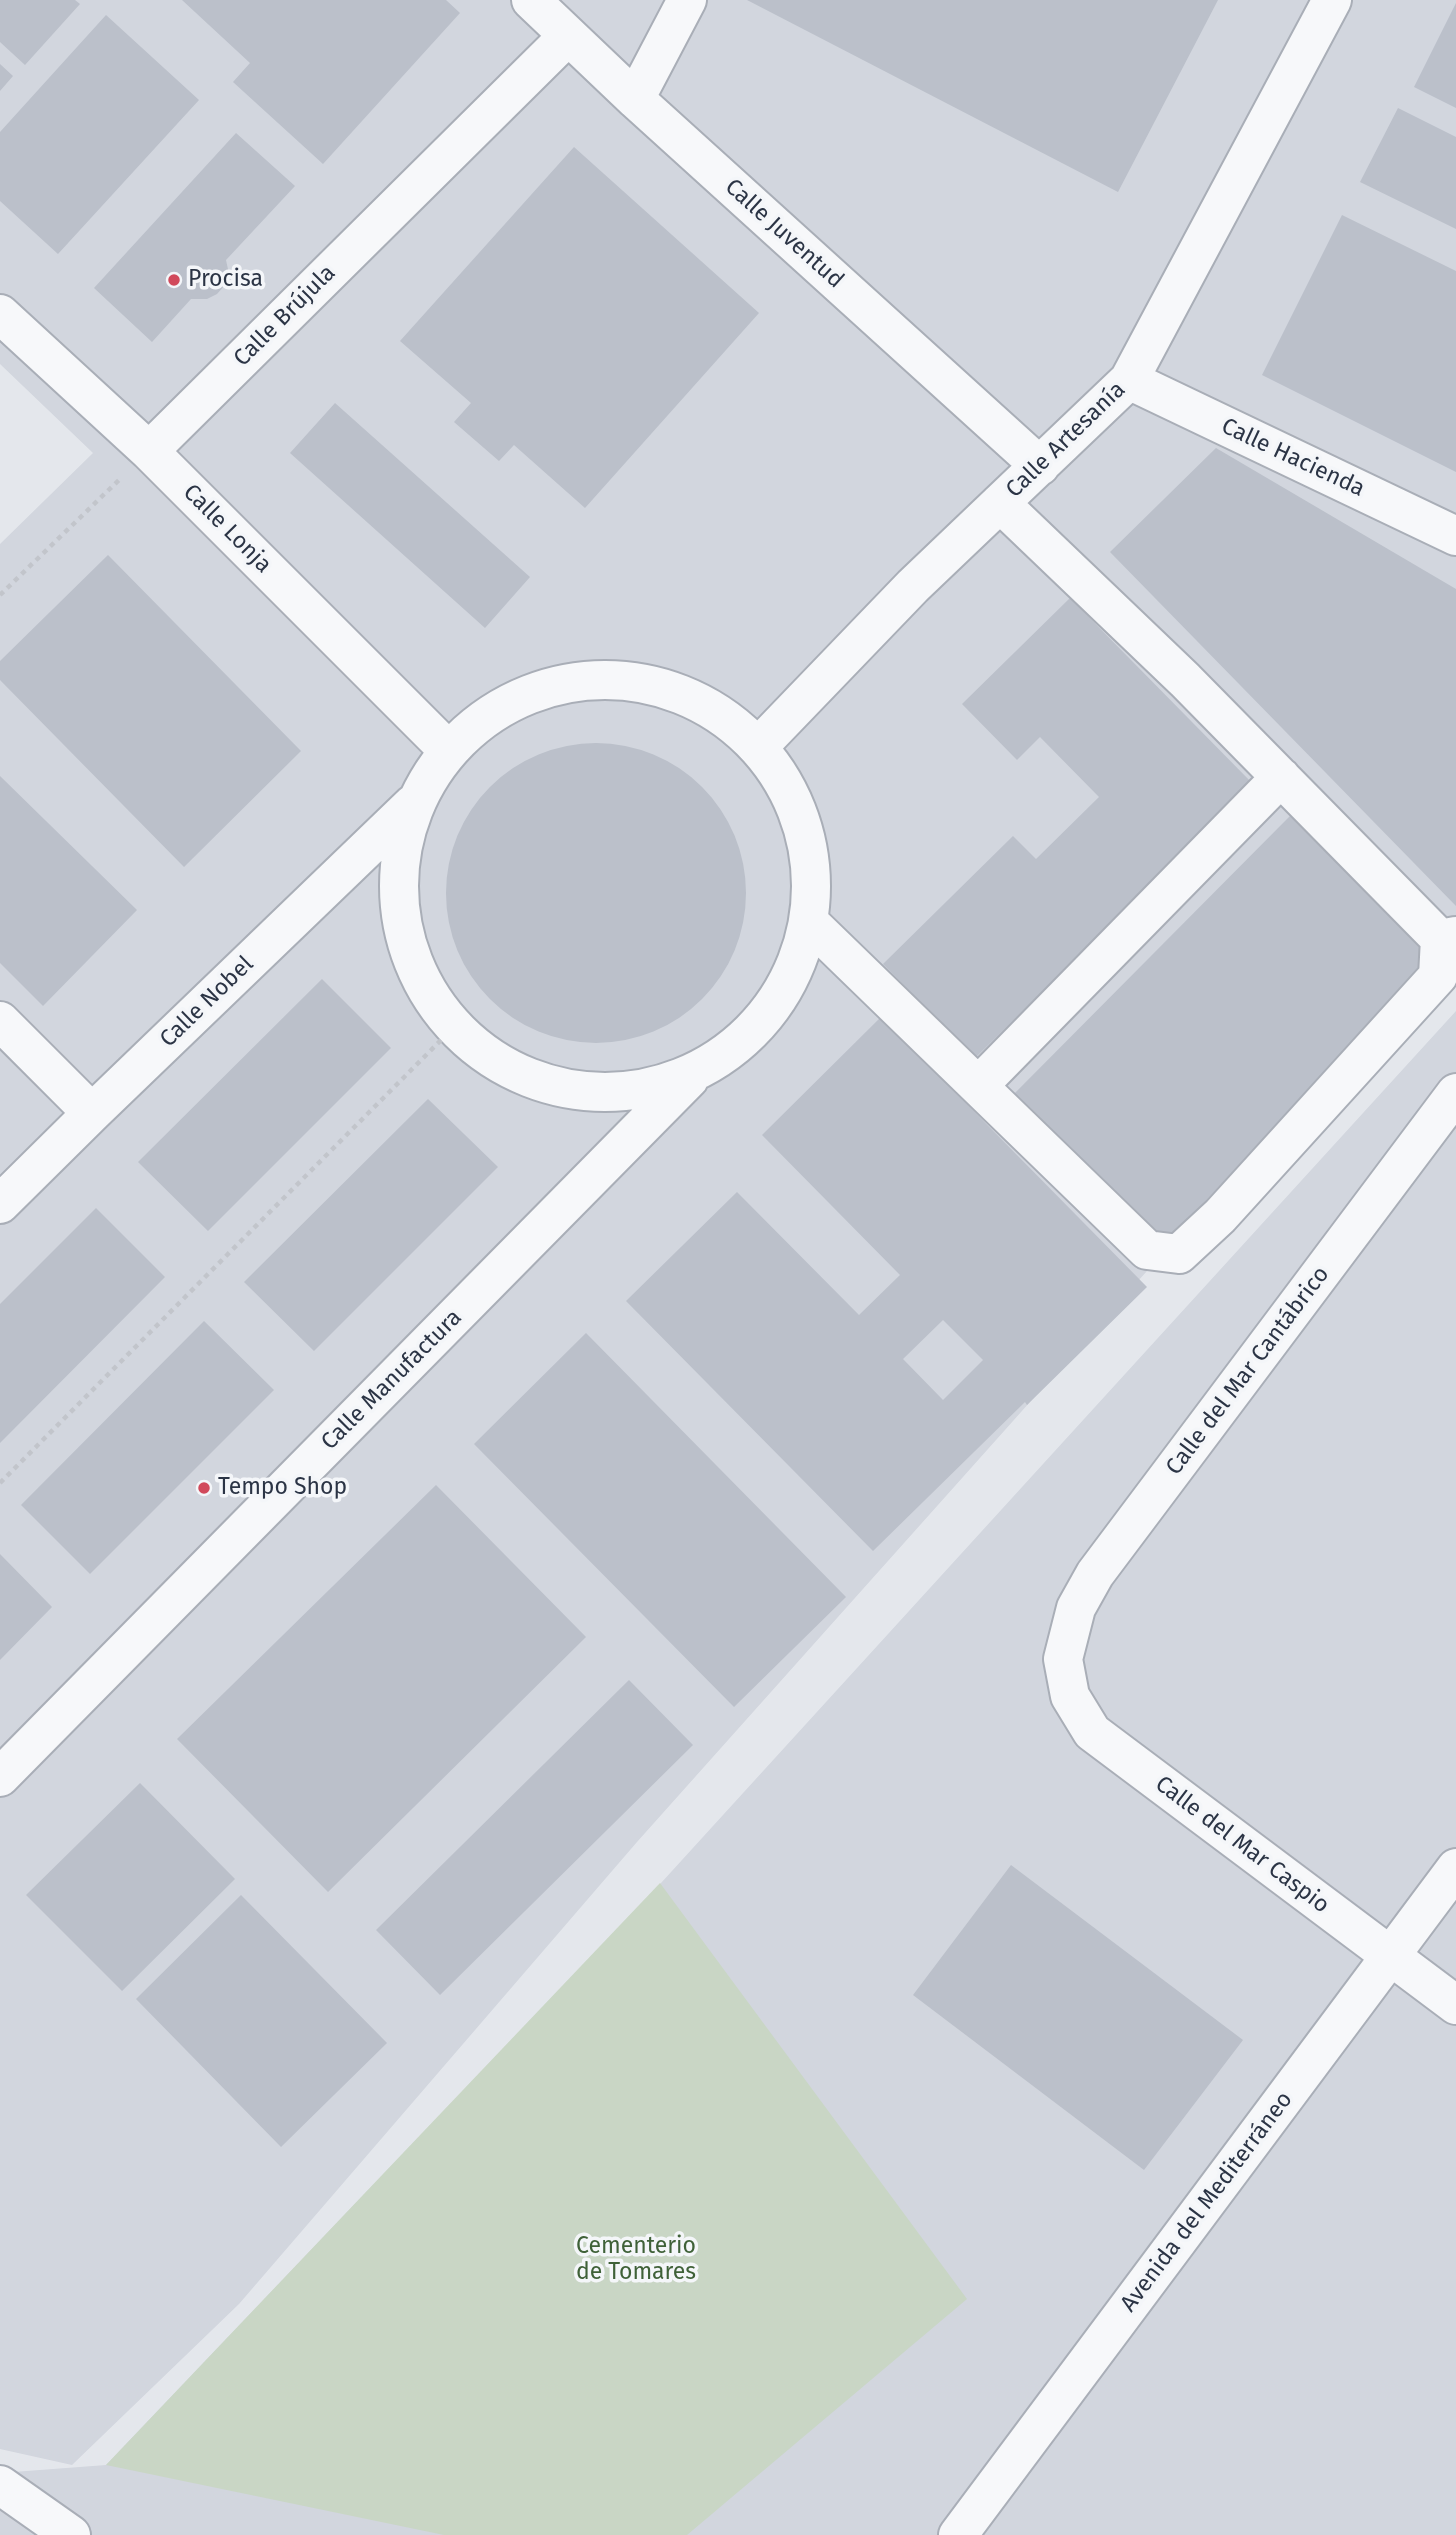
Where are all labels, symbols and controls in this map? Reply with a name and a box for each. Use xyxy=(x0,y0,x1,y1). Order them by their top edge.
street label: Calle Juventud xyxy=(719,174,849,294)
street label: Calle Brújula xyxy=(229,260,341,372)
place label: Procisa xyxy=(188,266,263,294)
marker: Procisa xyxy=(166,272,182,288)
street label: Calle Artesanía xyxy=(1001,376,1131,504)
street label: Calle Hacienda xyxy=(1217,413,1369,503)
street label: Calle Lonja xyxy=(177,479,277,579)
street label: Calle Nobel xyxy=(155,951,259,1053)
street label: Calle del Mar Cantábrico xyxy=(1161,1261,1335,1481)
street label: Calle Manufactura xyxy=(316,1304,468,1456)
place label: Tempo Shop xyxy=(218,1474,347,1502)
marker: Tempo Shop xyxy=(196,1480,212,1496)
street label: Calle del Mar Caspio xyxy=(1150,1771,1334,1919)
street label: Avenida del Mediterráneo xyxy=(1115,2086,1299,2318)
park label: Cementerio de Tomares xyxy=(576,2233,696,2287)

